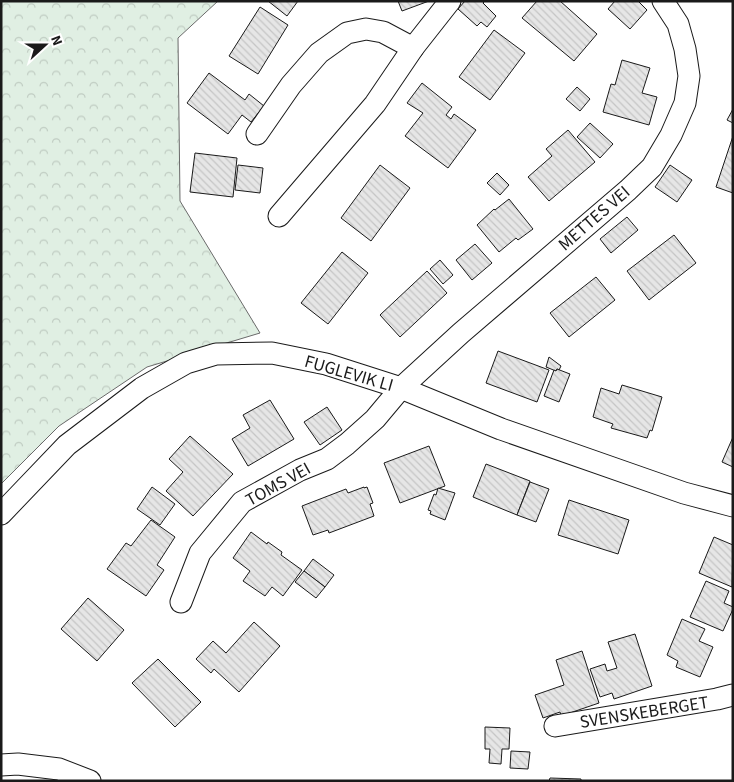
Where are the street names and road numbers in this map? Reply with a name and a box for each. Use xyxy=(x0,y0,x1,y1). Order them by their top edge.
street label: METTES VEI xyxy=(553,180,636,257)
street label: FUGLEVIK LI xyxy=(302,349,396,398)
street label: TOMS VEI xyxy=(241,456,315,513)
street label: SVENSKEBERGET xyxy=(578,690,711,735)

